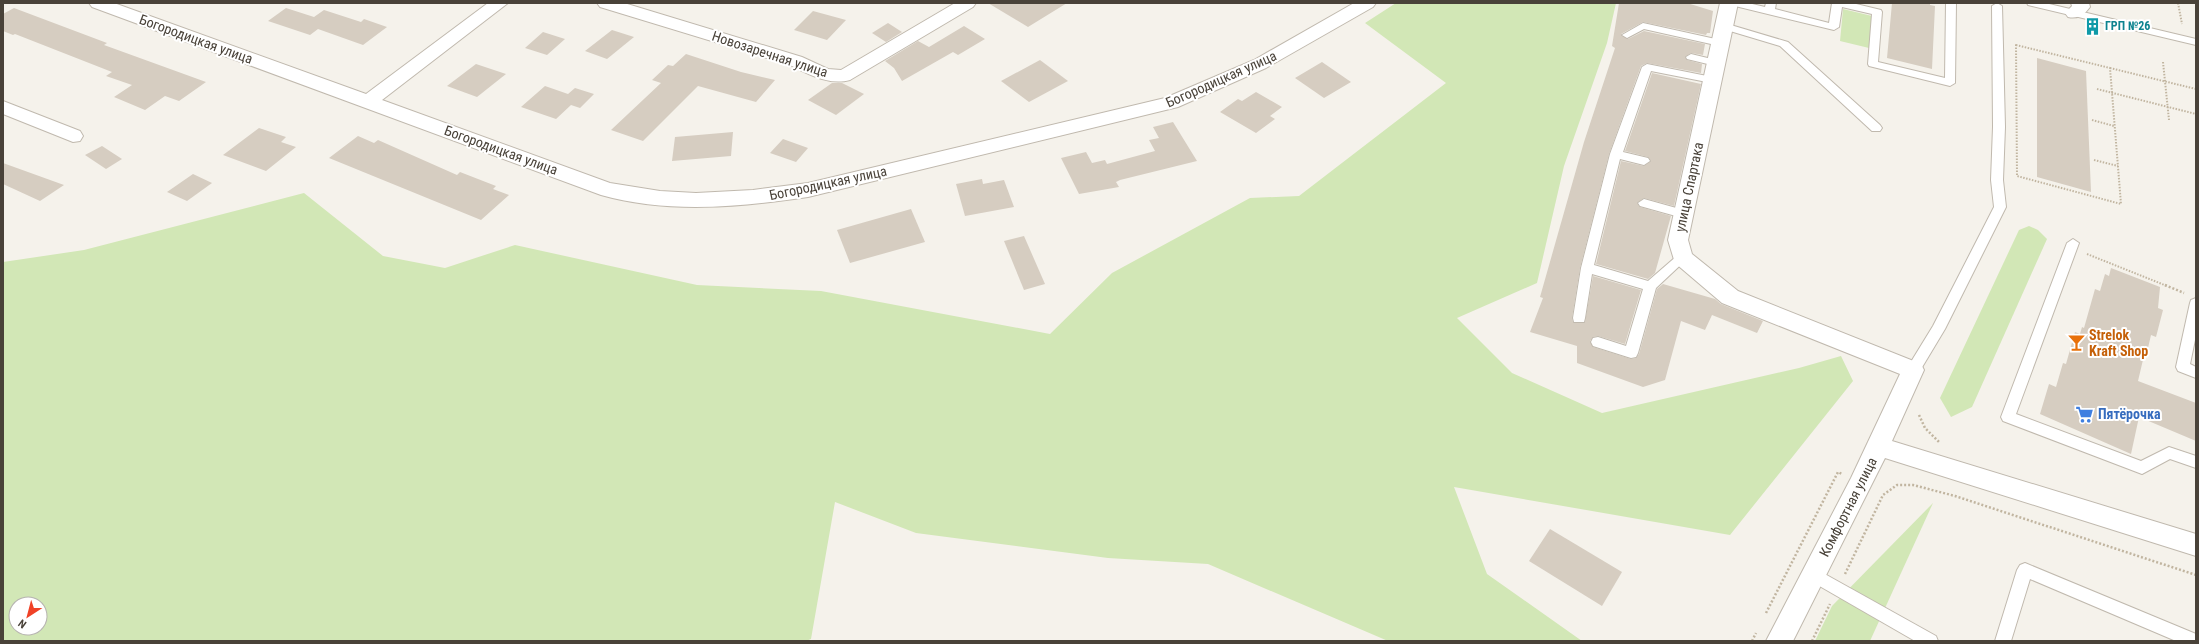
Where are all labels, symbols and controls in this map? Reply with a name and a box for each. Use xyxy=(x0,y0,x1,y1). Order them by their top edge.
street label: Богородицкая улица xyxy=(137,11,255,67)
building icon: ГРП №26 xyxy=(2082,16,2102,36)
place label: ГРП №26 xyxy=(2105,19,2150,33)
street label: Новозаречная улица xyxy=(710,28,830,80)
street label: Богородицкая улица xyxy=(1163,47,1279,111)
street label: Богородицкая улица xyxy=(442,122,560,178)
street label: улица Спартака xyxy=(1672,141,1706,233)
street label: Богородицкая улица xyxy=(768,163,888,203)
place label: Strelok Kraft Shop xyxy=(2089,327,2148,359)
bar icon: Strelok Kraft Shop xyxy=(2066,333,2086,353)
supermarket icon: Пятёрочка xyxy=(2075,404,2095,424)
place label: Пятёрочка xyxy=(2098,406,2161,422)
street label: Комфортная улица xyxy=(1816,455,1880,559)
north arrow xyxy=(8,596,48,636)
text: N xyxy=(16,616,29,631)

